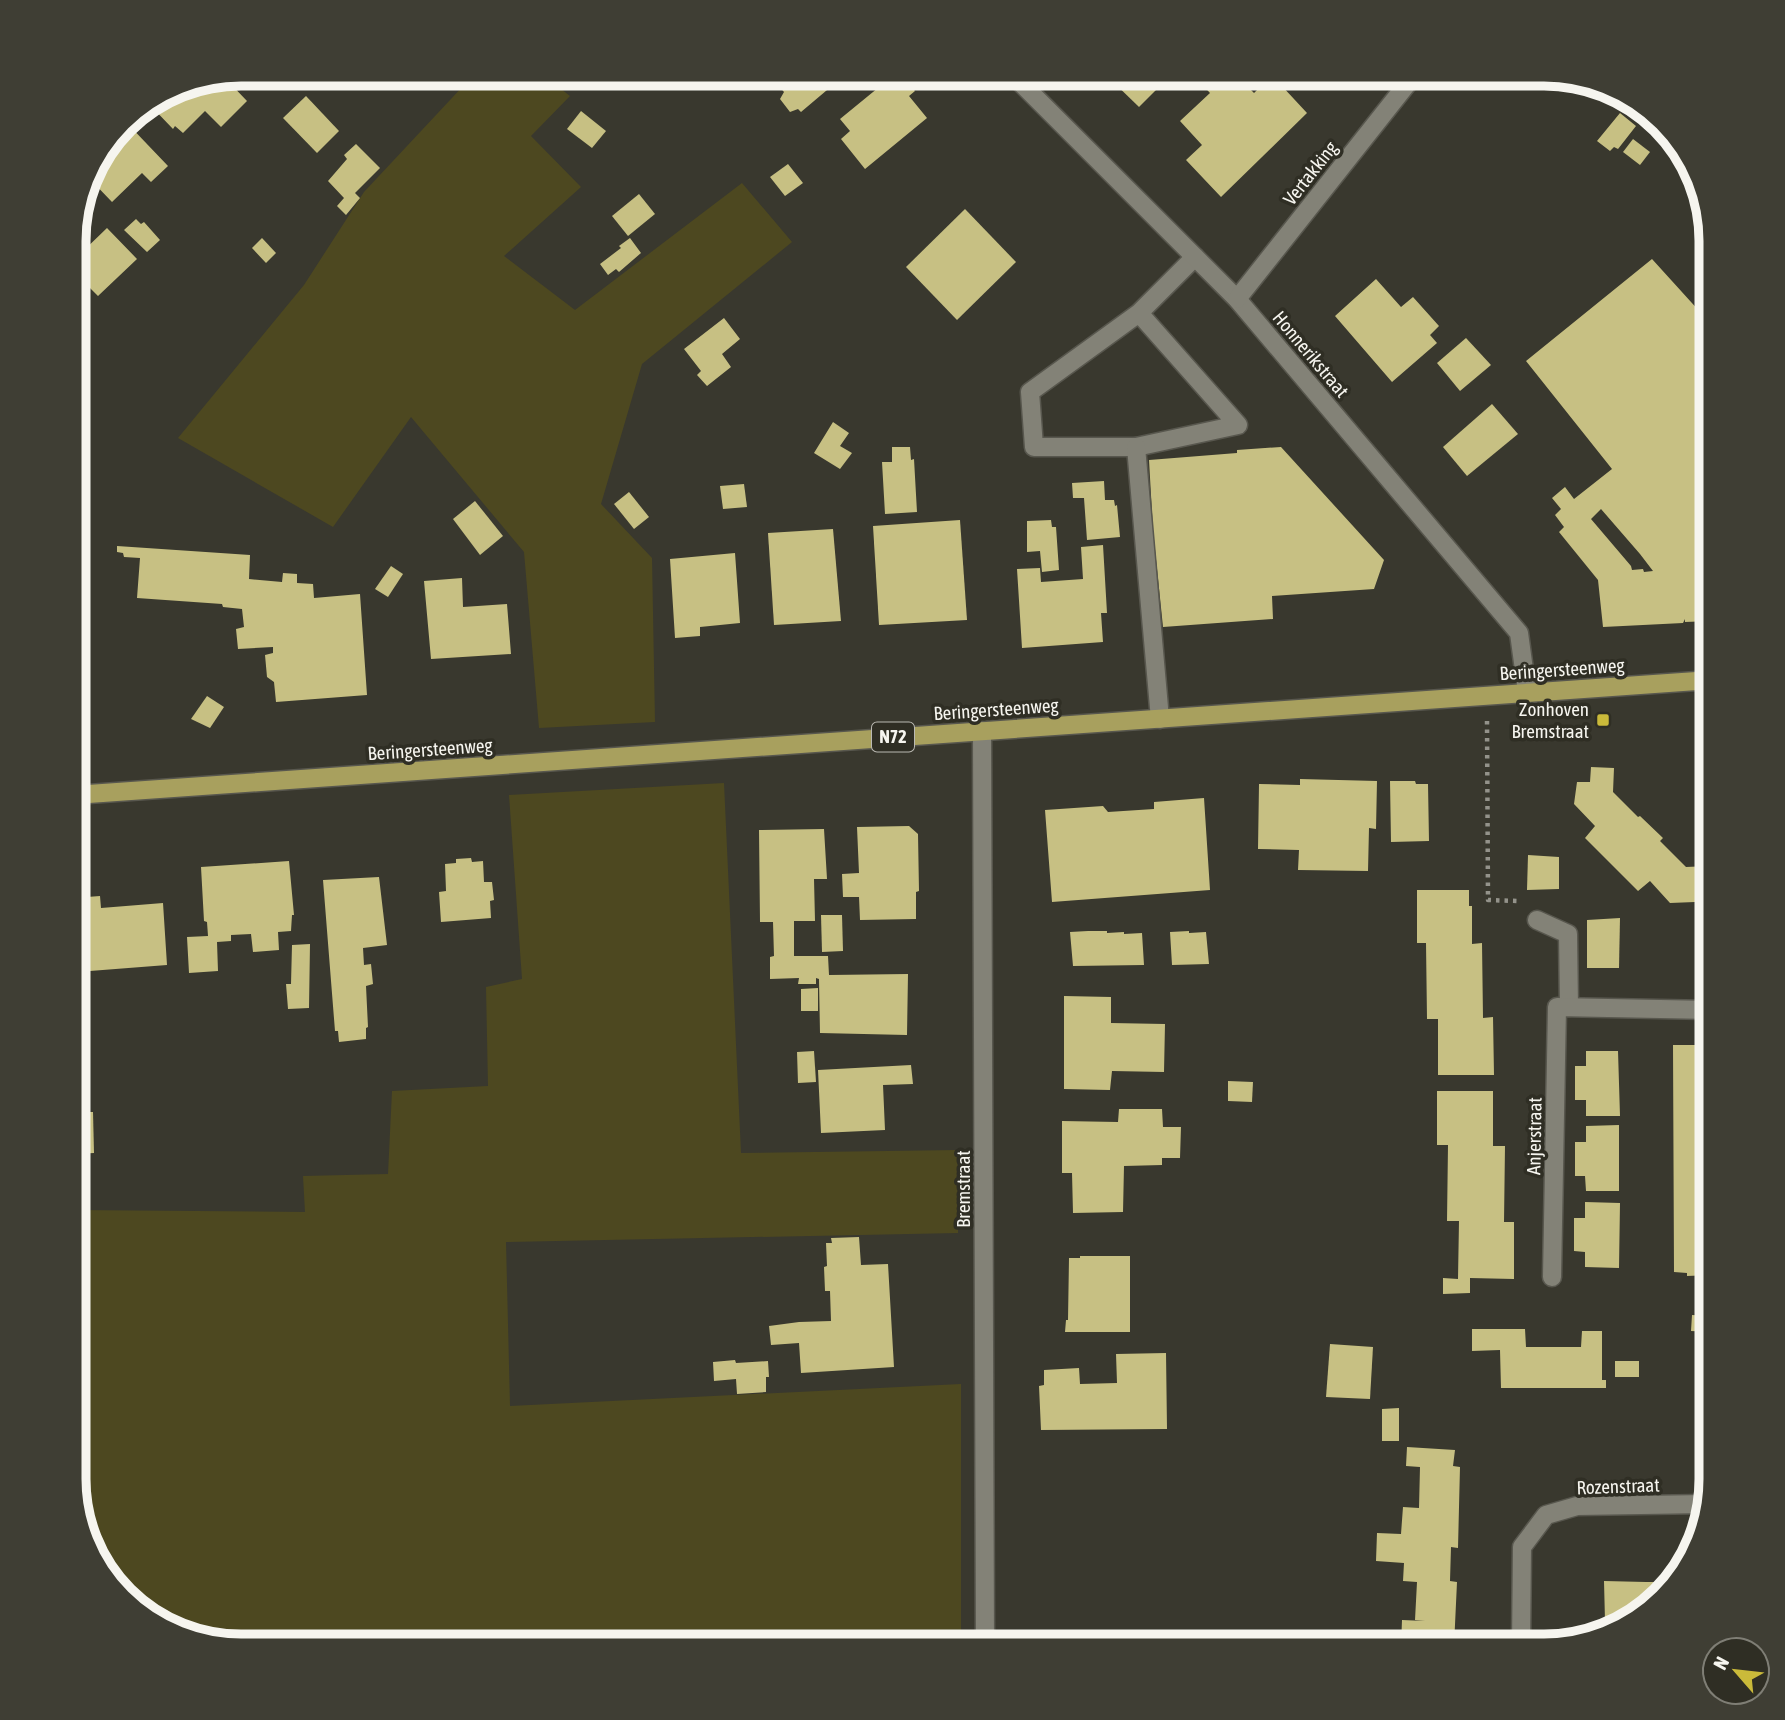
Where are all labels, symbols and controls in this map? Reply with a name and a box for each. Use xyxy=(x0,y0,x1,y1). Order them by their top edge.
street label: Vertakking xyxy=(1278,136,1342,209)
street label: Honnerikstraat xyxy=(1269,306,1353,402)
street label: Beringersteenweg xyxy=(1499,654,1626,684)
street label: Beringersteenweg xyxy=(933,694,1060,724)
place label: Zonhoven Bremstraat xyxy=(1512,698,1589,742)
marker: Zonhoven Bremstraat xyxy=(1595,712,1611,728)
road number: N72 xyxy=(872,722,914,752)
street label: Beringersteenweg xyxy=(367,734,494,764)
street label: Anjerstraat xyxy=(1522,1097,1546,1175)
street label: Bremstraat xyxy=(952,1150,974,1228)
street label: Rozenstraat xyxy=(1576,1474,1660,1498)
north arrow xyxy=(1701,1636,1771,1706)
text: N xyxy=(1709,1653,1733,1673)

